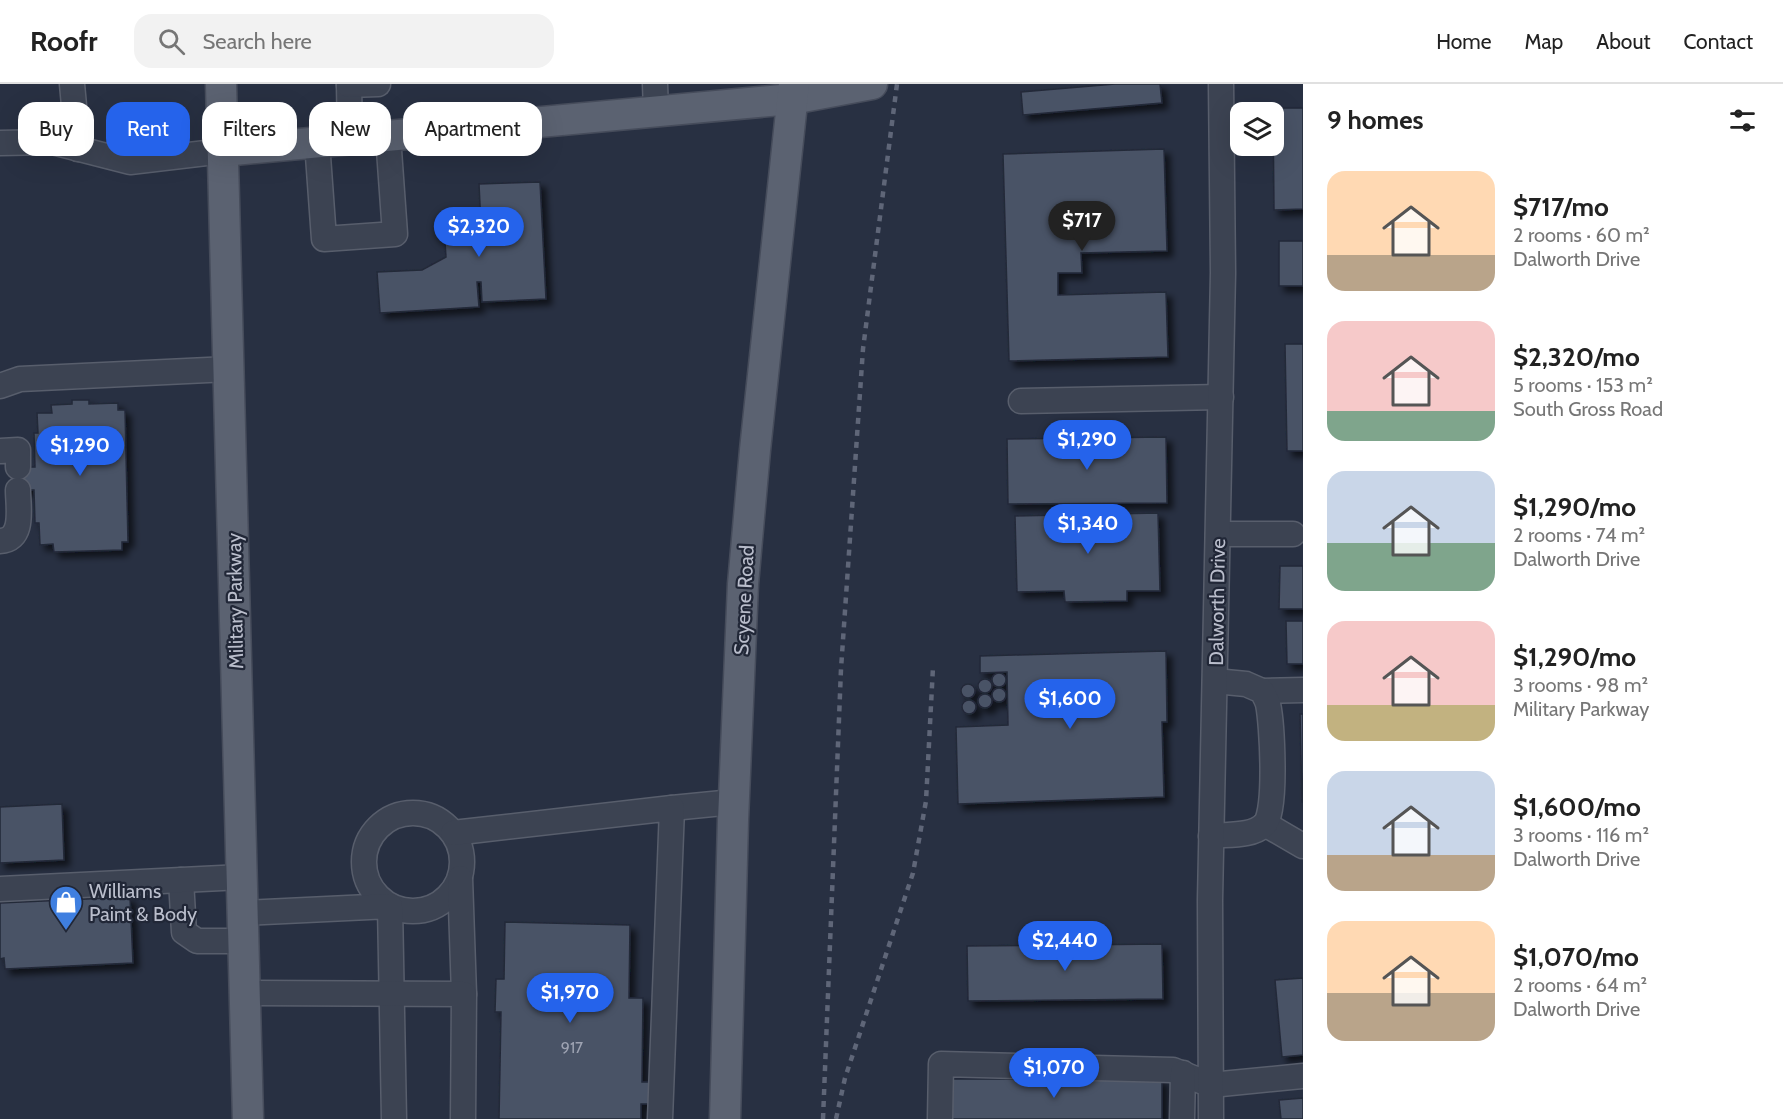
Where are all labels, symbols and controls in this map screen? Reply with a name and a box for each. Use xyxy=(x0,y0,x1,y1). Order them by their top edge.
search box xyxy=(134,14,554,68)
text: Roofr xyxy=(30,24,98,58)
icon: search xyxy=(155,25,188,58)
text: Search here xyxy=(203,28,312,55)
text: Home xyxy=(1436,29,1492,54)
text: Map xyxy=(1525,29,1563,54)
text: About xyxy=(1596,29,1650,54)
text: Contact xyxy=(1683,29,1753,54)
chip: Buy xyxy=(18,102,94,156)
chip: Rent xyxy=(106,102,190,156)
chip: Filters xyxy=(202,102,297,156)
chip: New xyxy=(309,102,391,156)
chip: Apartment xyxy=(403,102,542,156)
map controls xyxy=(1230,102,1284,156)
button: layers xyxy=(1230,102,1284,156)
text: 9 homes xyxy=(1327,104,1424,136)
icon: filters xyxy=(1726,104,1759,137)
text: $717/mo xyxy=(1513,191,1609,223)
icon: home xyxy=(1375,195,1447,267)
pin: $717 xyxy=(1046,201,1118,252)
pin: $2,320 xyxy=(430,207,528,258)
text: $717 xyxy=(1062,208,1102,232)
text: $2,320 xyxy=(448,214,510,238)
text: 2 rooms · 60 m² xyxy=(1513,223,1650,247)
text: Dalworth Drive xyxy=(1513,247,1640,271)
text: $2,320/mo xyxy=(1513,341,1640,373)
icon: home xyxy=(1375,345,1447,417)
text: 5 rooms · 153 m² xyxy=(1513,373,1653,397)
text: South Gross Road xyxy=(1513,397,1663,421)
pin: $1,290 xyxy=(1038,420,1136,471)
pin: $1,290 xyxy=(31,426,129,477)
text: $1,290 xyxy=(1057,427,1117,451)
text: $1,290 xyxy=(50,433,110,457)
text: $1,290/mo xyxy=(1513,491,1636,523)
icon: home xyxy=(1375,495,1447,567)
pin: $1,340 xyxy=(1039,504,1137,555)
text: $1,340 xyxy=(1058,511,1118,535)
text: 2 rooms · 74 m² xyxy=(1513,523,1645,547)
street label: Military Parkway xyxy=(222,533,248,669)
street label: Dalworth Drive xyxy=(1204,538,1230,666)
street label: Scyene Road xyxy=(729,544,759,656)
text: Dalworth Drive xyxy=(1513,547,1640,571)
text: $1,290/mo xyxy=(1513,641,1636,673)
icon: home xyxy=(1375,645,1447,717)
text: 3 rooms · 98 m² xyxy=(1513,673,1648,697)
pin: $1,600 xyxy=(1021,679,1119,730)
text: $1,600 xyxy=(1038,686,1102,710)
text: Military Parkway xyxy=(1513,697,1649,721)
text: $1,600/mo xyxy=(1513,791,1641,823)
icon: home xyxy=(1375,795,1447,867)
text: 3 rooms · 116 m² xyxy=(1513,823,1649,847)
text: Dalworth Drive xyxy=(1513,847,1640,871)
place label: Williams Paint & Body xyxy=(89,879,197,926)
shop icon: Williams Paint & Body xyxy=(48,884,84,931)
pin: $2,440 xyxy=(1016,921,1114,972)
text: $2,440 xyxy=(1032,928,1098,952)
text: $1,070/mo xyxy=(1513,941,1639,973)
icon: home xyxy=(1375,945,1447,1017)
pin: $1,970 xyxy=(521,973,619,1024)
text: 2 rooms · 64 m² xyxy=(1513,973,1647,997)
text: $1,970 xyxy=(541,980,599,1004)
text: Dalworth Drive xyxy=(1513,997,1640,1021)
house number: 917 xyxy=(561,1038,583,1057)
pin: $1,070 xyxy=(1005,1048,1103,1099)
text: $1,070 xyxy=(1023,1055,1085,1079)

